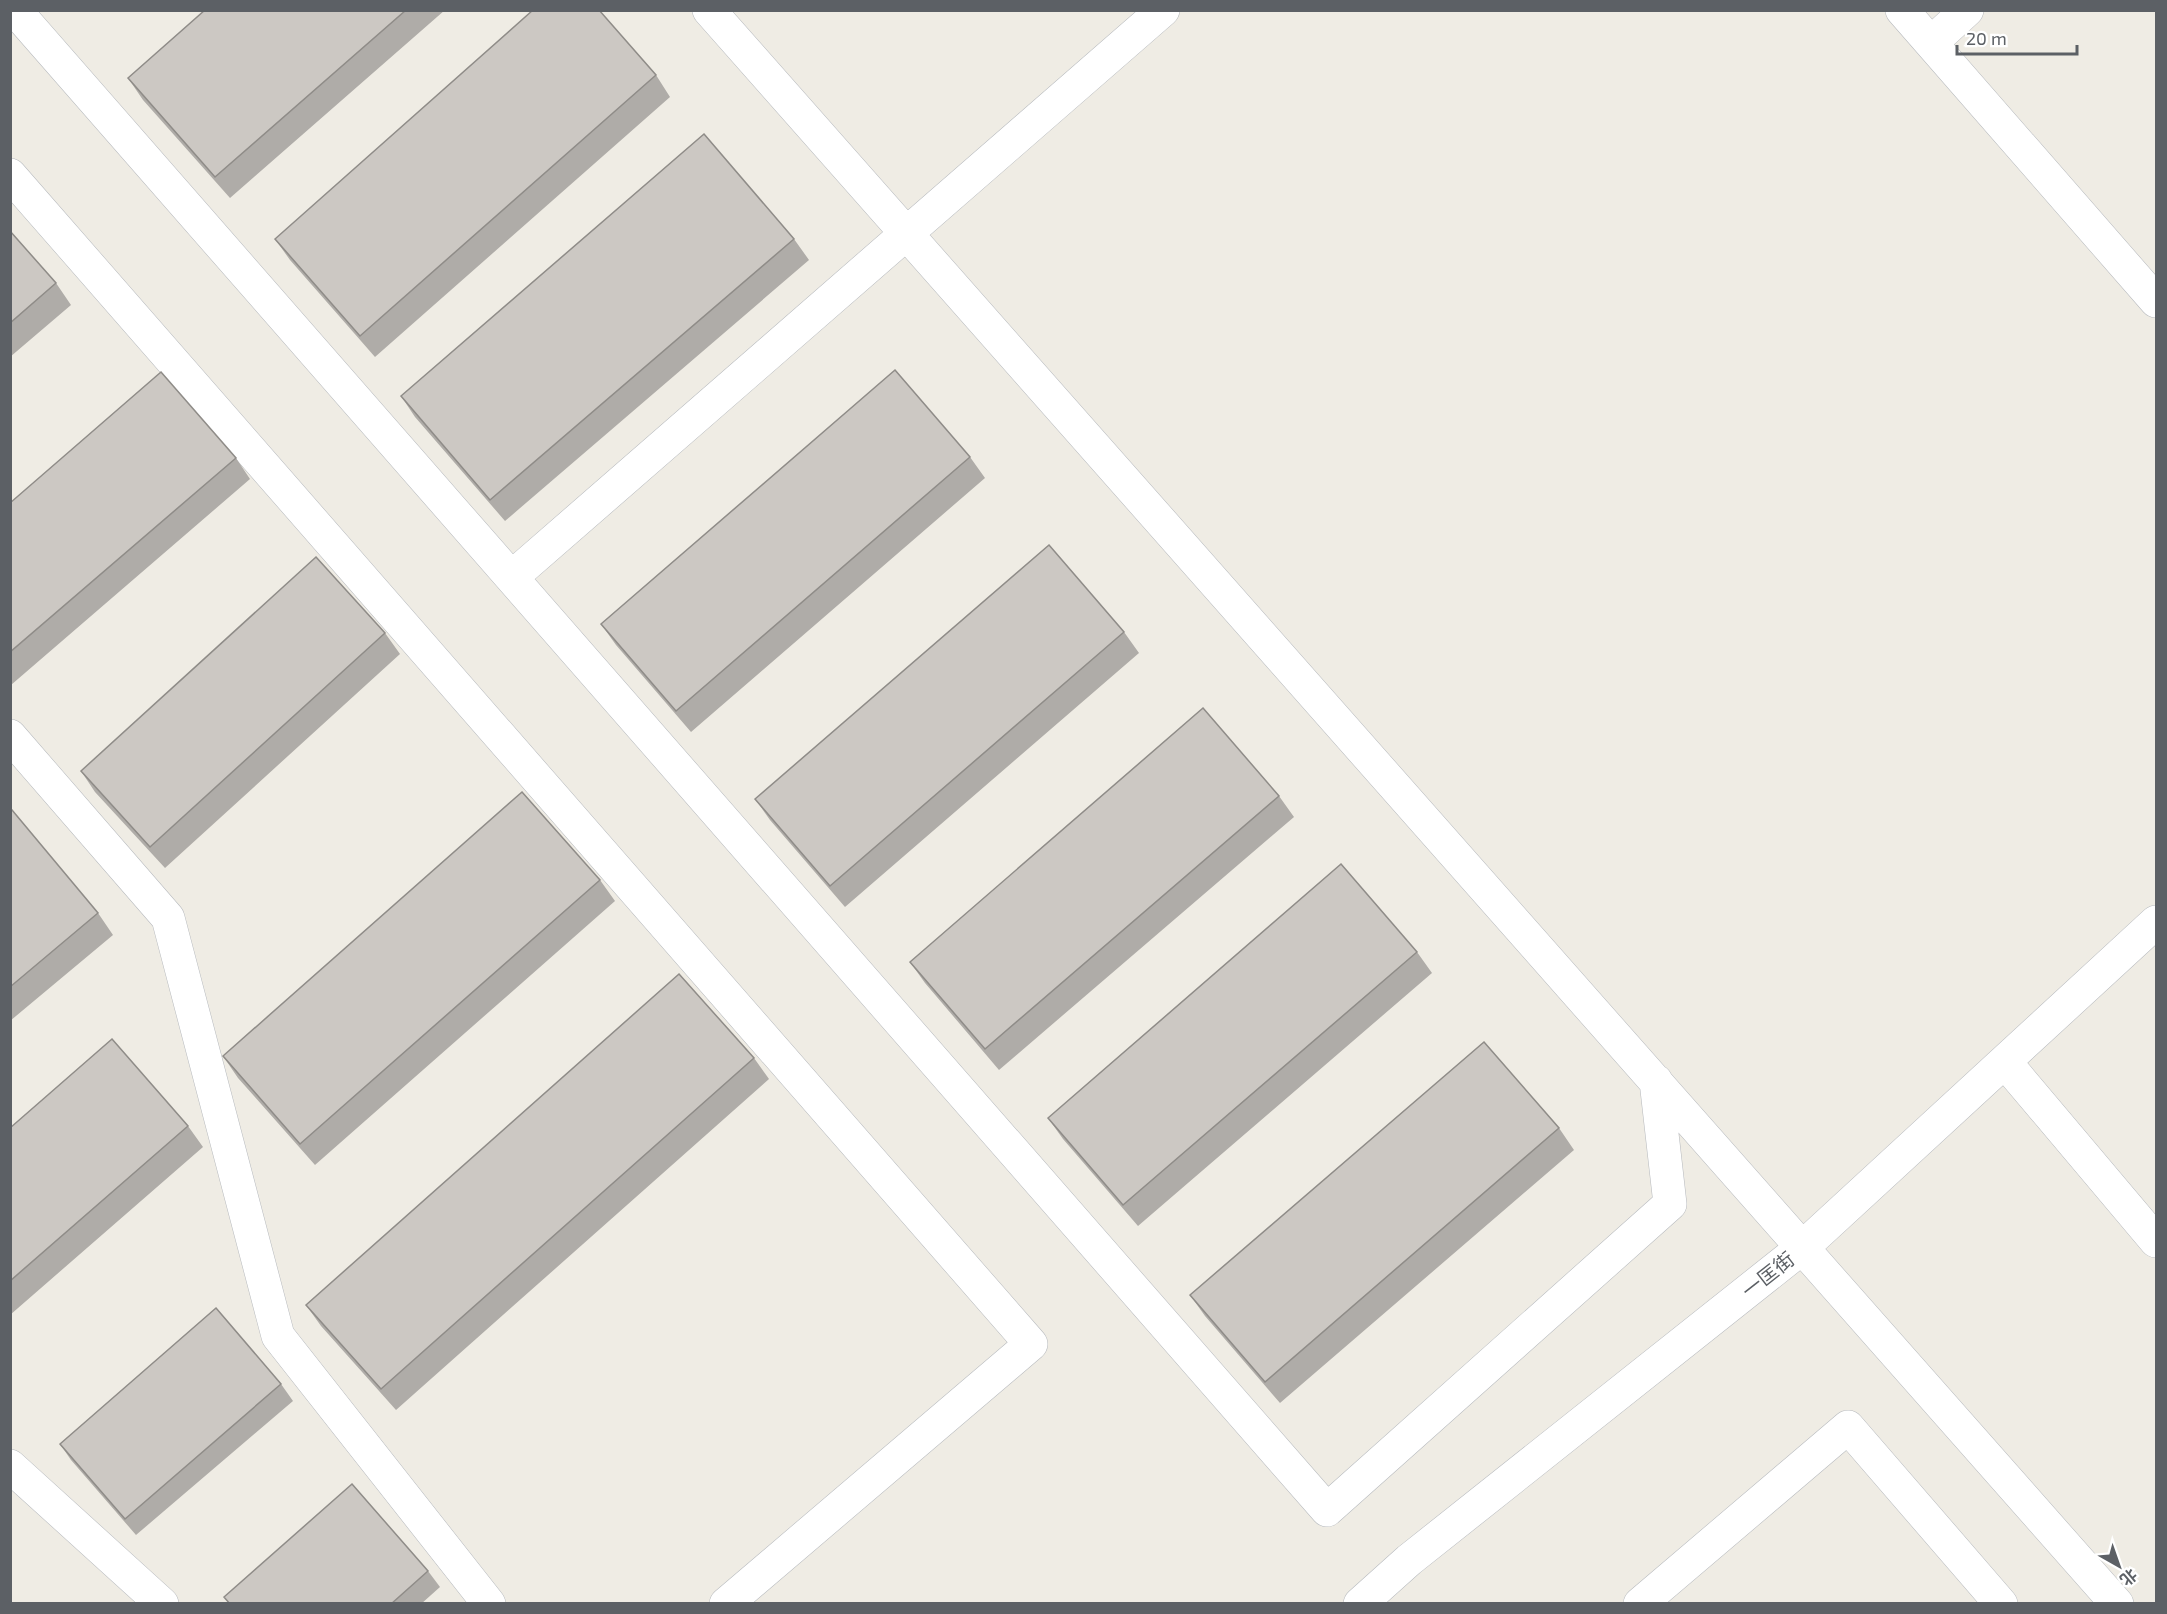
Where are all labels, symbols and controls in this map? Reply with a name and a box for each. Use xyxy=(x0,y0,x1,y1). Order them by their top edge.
scale bar xyxy=(1957,18,2077,56)
text: 20 m xyxy=(1966,27,2007,49)
street label: 一匡街 xyxy=(1736,1246,1798,1302)
north arrow xyxy=(2089,1536,2149,1596)
text: 北 xyxy=(2117,1565,2141,1590)

